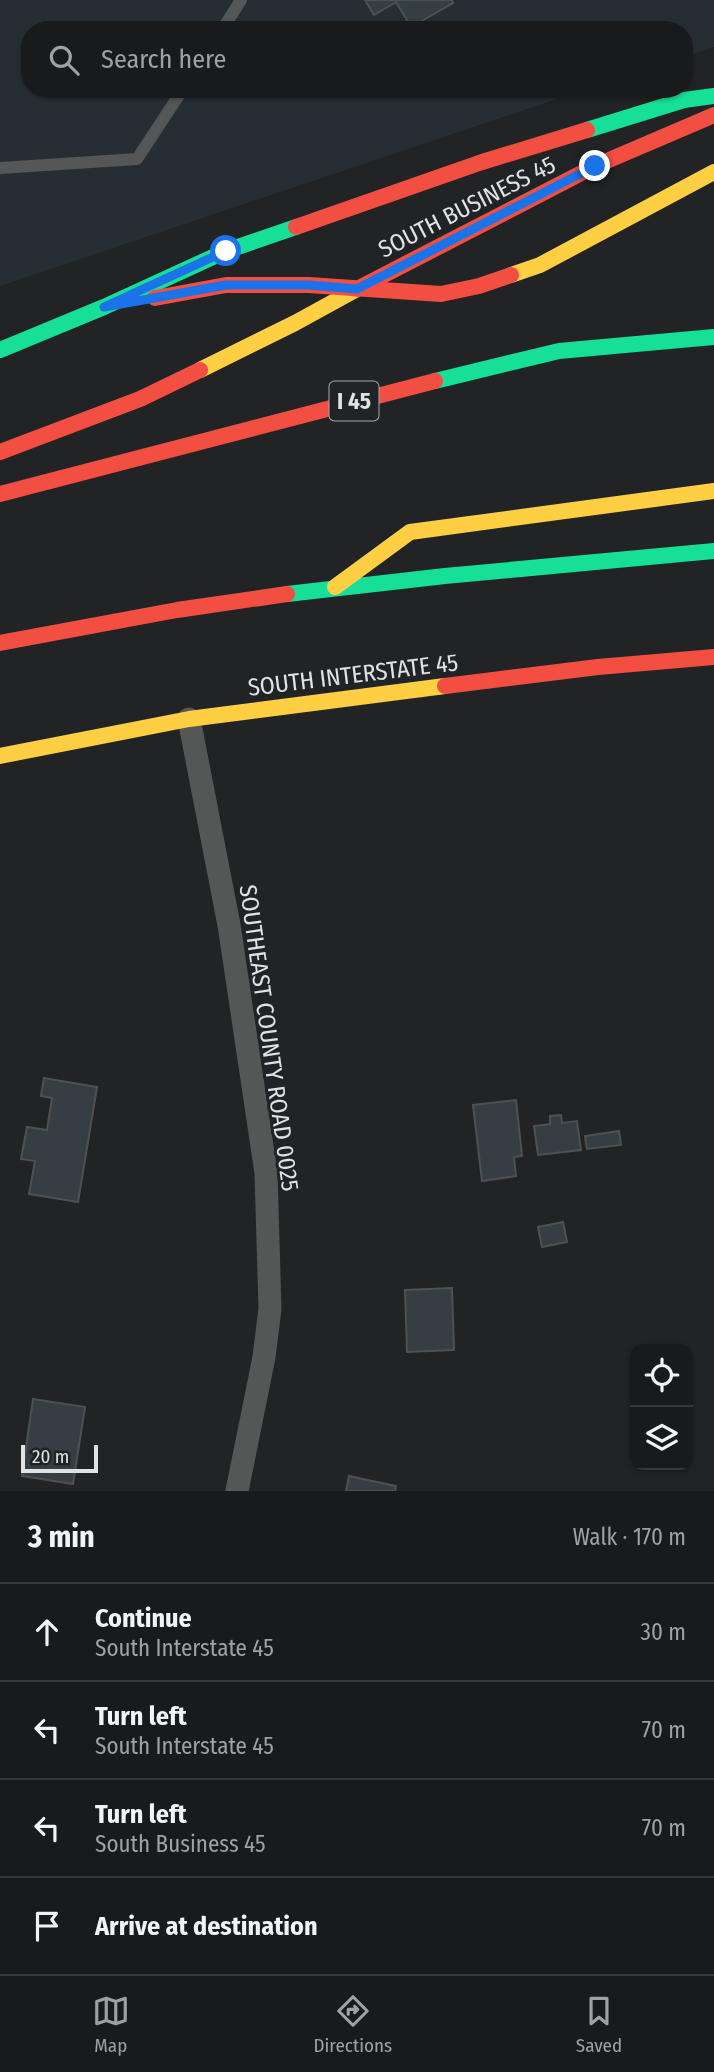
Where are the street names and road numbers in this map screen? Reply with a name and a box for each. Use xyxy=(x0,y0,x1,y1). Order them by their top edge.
street label: SOUTH BUSINESS 45 xyxy=(374,150,560,264)
road number: I 45 xyxy=(330,382,378,420)
street label: SOUTH INTERSTATE 45 xyxy=(246,648,460,702)
street label: SOUTHEAST COUNTY ROAD 0025 xyxy=(234,883,304,1193)

